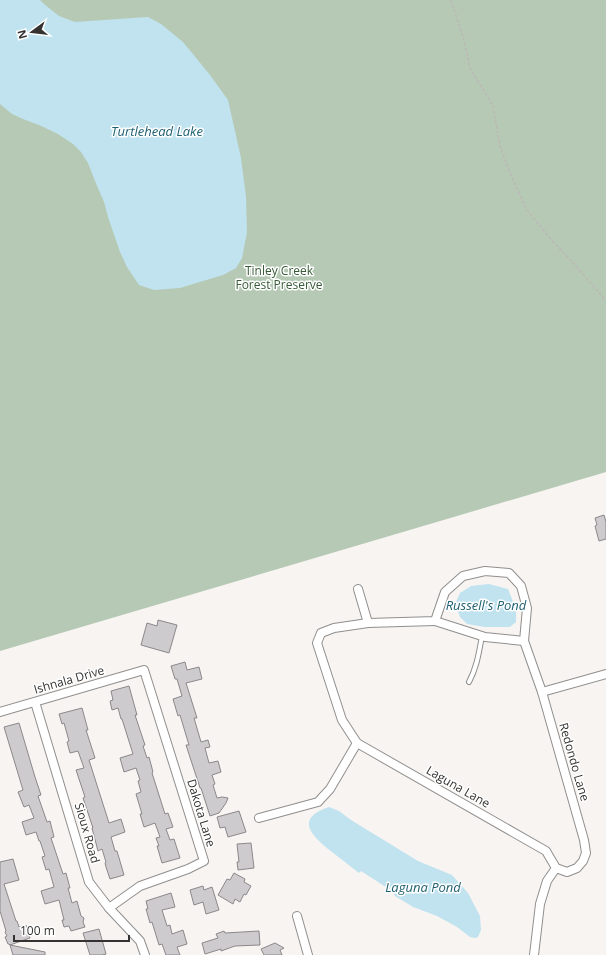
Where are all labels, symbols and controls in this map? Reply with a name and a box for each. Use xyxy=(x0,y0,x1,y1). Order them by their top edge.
north arrow xyxy=(12,12,52,52)
text: N xyxy=(13,28,30,41)
water label: Turtlehead Lake xyxy=(111,122,203,140)
park label: Tinley Creek Forest Preserve xyxy=(235,262,323,293)
water label: Russell's Pond xyxy=(446,596,527,614)
street label: Ishnala Drive xyxy=(32,661,106,698)
street label: Redondo Lane xyxy=(555,721,594,803)
street label: Laguna Lane xyxy=(423,761,493,812)
street label: Dakota Lane xyxy=(183,777,220,849)
street label: Sioux Road xyxy=(71,801,104,865)
water label: Laguna Pond xyxy=(385,878,461,896)
scale bar xyxy=(14,917,129,943)
text: 100 m xyxy=(20,922,55,939)

